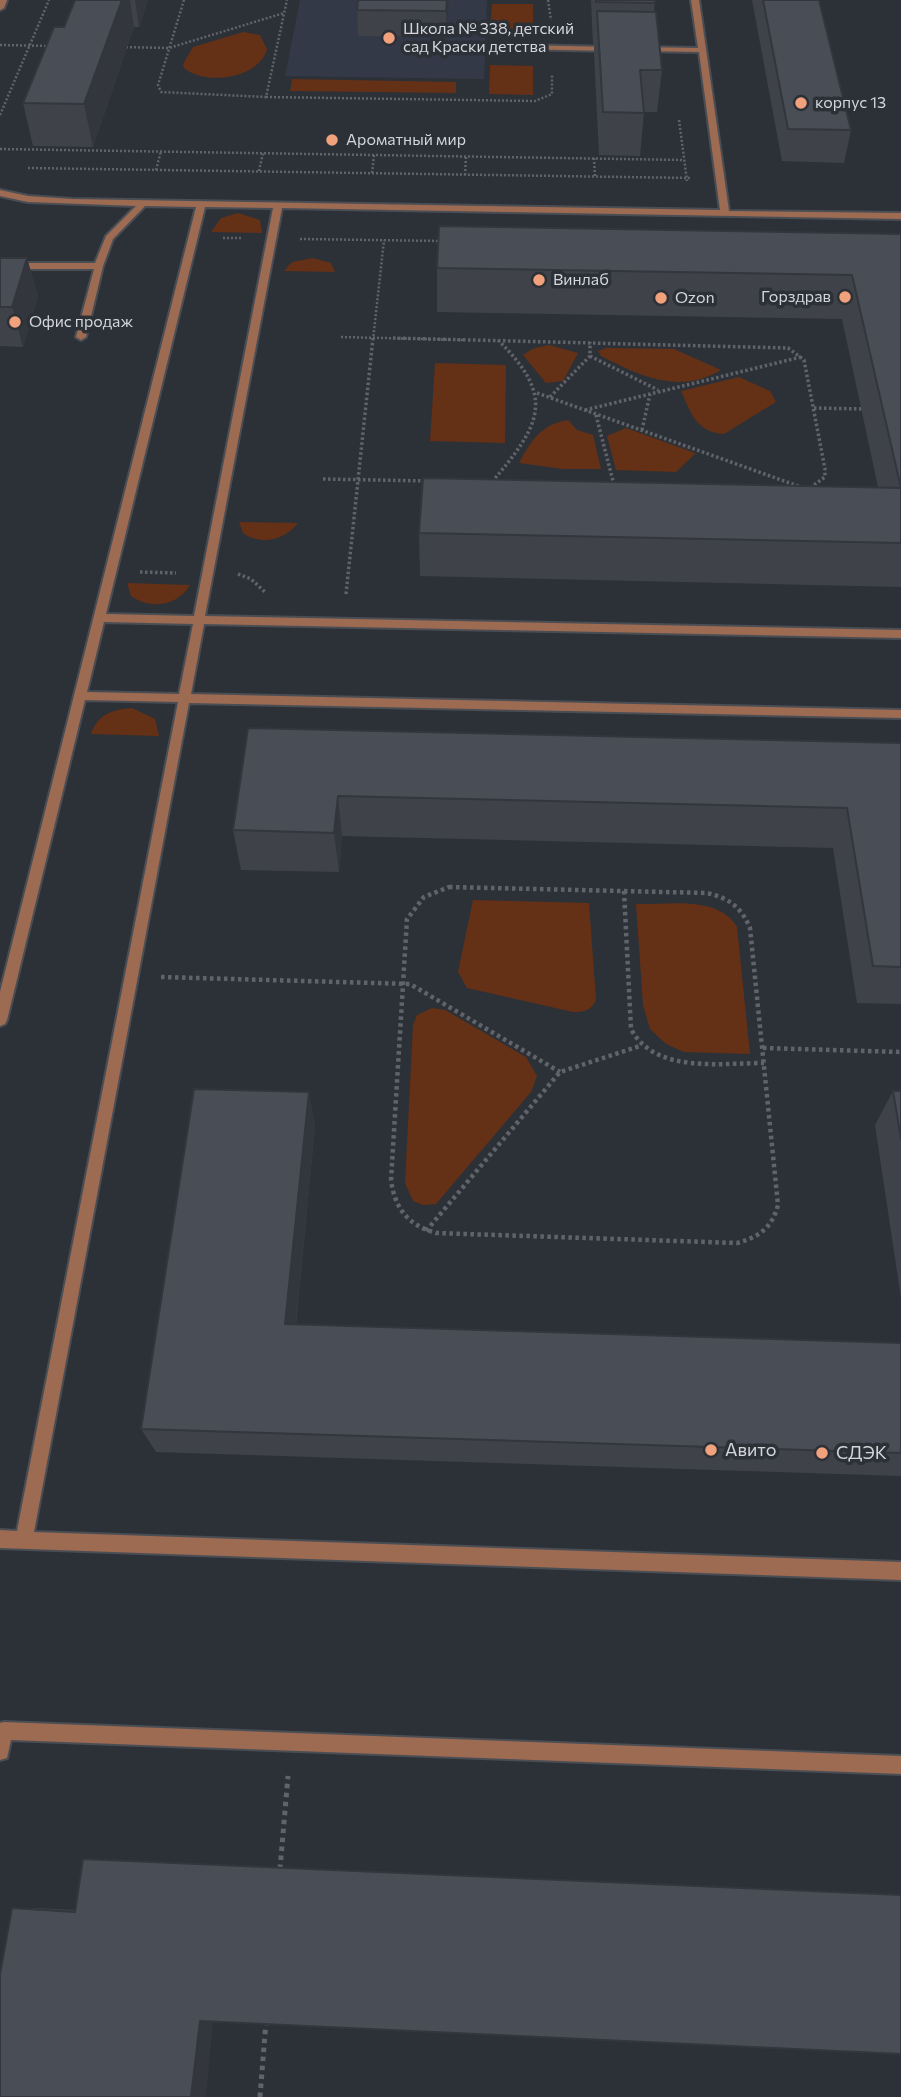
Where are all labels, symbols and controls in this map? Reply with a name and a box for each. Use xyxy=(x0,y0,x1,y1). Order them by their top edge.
place label: Школа № 338, детский сад Краски детства xyxy=(403,19,574,57)
marker: Школа № 338, детский сад Краски детства xyxy=(381,30,397,46)
place label: корпус 13 xyxy=(815,93,886,113)
marker: корпус 13 xyxy=(793,95,809,111)
place label: Ароматный мир xyxy=(346,130,466,150)
marker: Ароматный мир xyxy=(324,132,340,148)
place label: Винлаб xyxy=(553,270,609,290)
marker: Винлаб xyxy=(531,272,547,288)
place label: Горздрав xyxy=(761,287,831,307)
place label: Ozon xyxy=(675,288,715,308)
marker: Горздрав xyxy=(837,289,853,305)
marker: Ozon xyxy=(653,290,669,306)
place label: Офис продаж xyxy=(29,312,133,332)
marker: Офис продаж xyxy=(7,314,23,330)
place label: Авито xyxy=(725,1439,776,1461)
marker: Авито xyxy=(703,1442,719,1458)
place label: СДЭК xyxy=(836,1442,887,1464)
marker: СДЭК xyxy=(814,1445,830,1461)

